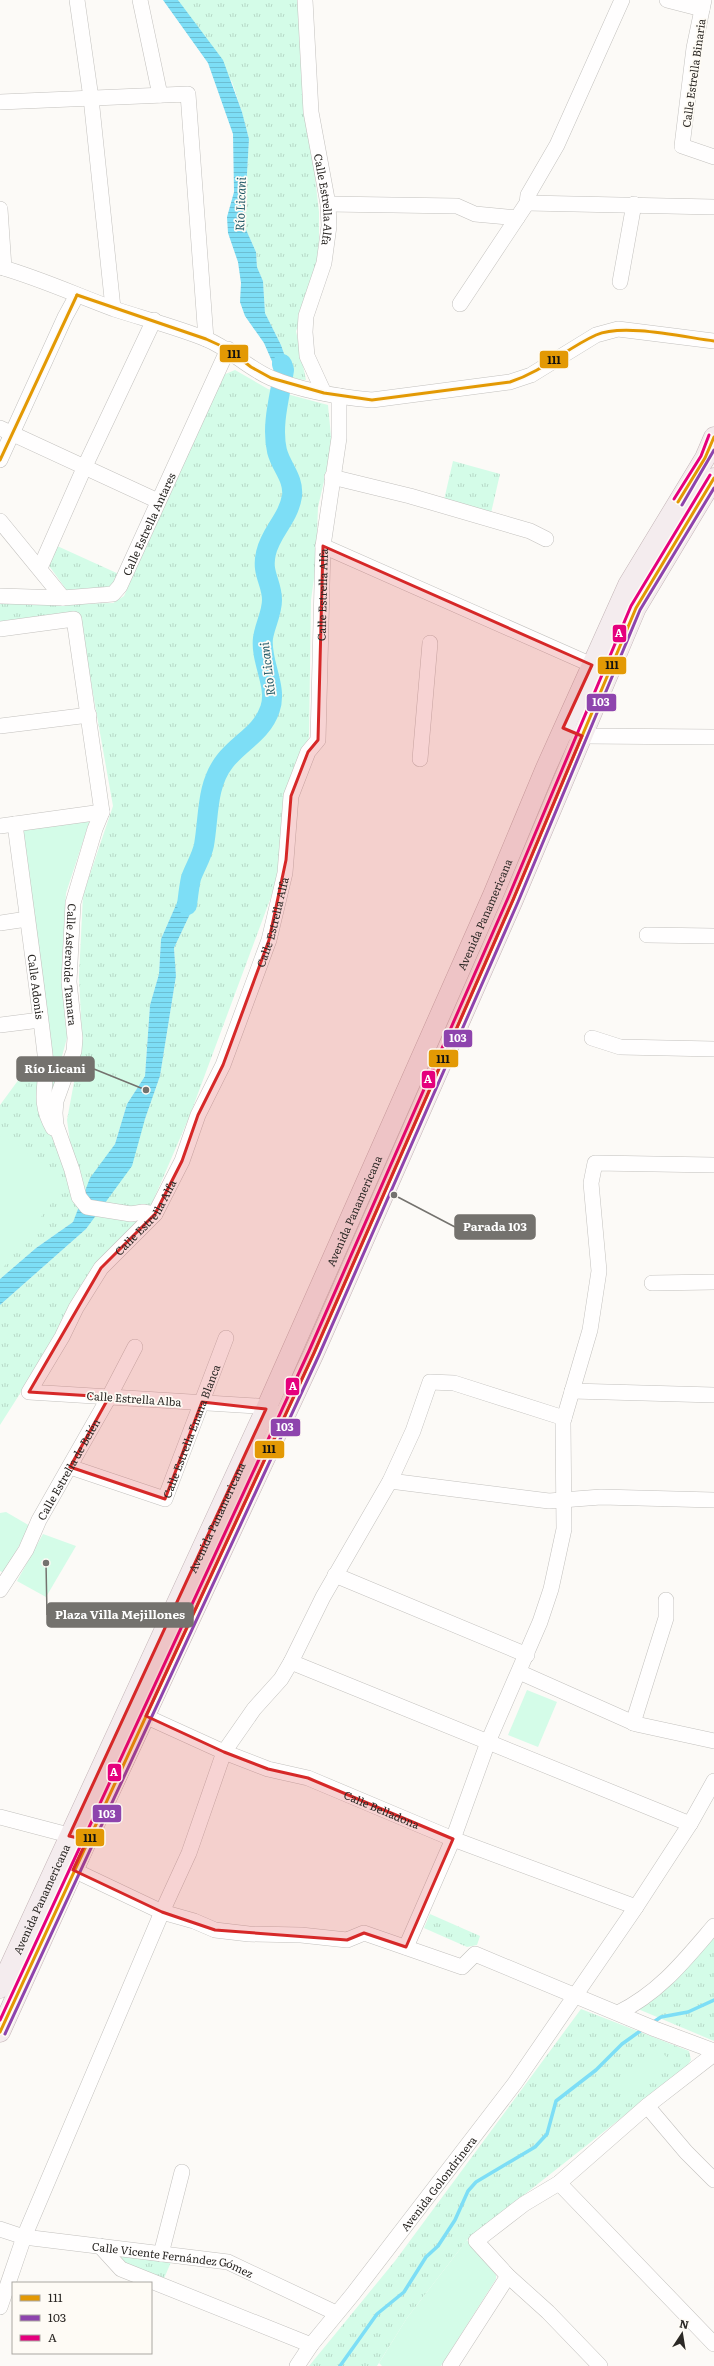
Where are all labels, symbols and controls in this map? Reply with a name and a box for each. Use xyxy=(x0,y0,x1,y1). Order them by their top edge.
street label: Calle Estrella Binaria xyxy=(677,17,709,128)
street label: Calle Estrella Alfa xyxy=(311,152,337,247)
water label: Río Licani xyxy=(230,176,250,231)
line badge: 111 xyxy=(219,344,249,363)
text: 111 xyxy=(227,345,241,361)
line badge: 111 xyxy=(539,350,569,369)
text: 111 xyxy=(547,351,561,367)
street label: Calle Estrella Antares xyxy=(118,470,179,578)
street label: Calle Estrella Alfa xyxy=(313,548,331,641)
line badge: A xyxy=(612,624,627,643)
text: A xyxy=(615,624,624,640)
water label: Río Licani xyxy=(255,641,279,697)
line badge: 111 xyxy=(597,656,627,675)
text: 111 xyxy=(605,656,619,672)
line badge: 103 xyxy=(586,693,617,712)
text: 103 xyxy=(592,693,610,709)
street label: Avenida Panamericana xyxy=(453,856,515,972)
street label: Calle Estrella Alfa xyxy=(252,875,292,969)
street label: Calle Asteroide Tamara xyxy=(61,903,82,1026)
street label: Calle Adonis xyxy=(24,953,49,1020)
line badge: 103 xyxy=(443,1029,473,1048)
text: 103 xyxy=(449,1029,467,1045)
line badge: 111 xyxy=(428,1049,459,1068)
text: 111 xyxy=(436,1050,450,1066)
callout: Río Licani xyxy=(17,1057,94,1081)
text: Río Licani xyxy=(24,1059,86,1077)
line badge: A xyxy=(421,1070,436,1089)
text: A xyxy=(424,1070,433,1086)
street label: Avenida Panamericana xyxy=(322,1152,385,1269)
street label: Calle Estrella Alfa xyxy=(110,1177,179,1259)
callout: Parada 103 xyxy=(455,1215,535,1239)
text: Parada 103 xyxy=(463,1217,527,1235)
street label: Calle Estrella Enana Blanca xyxy=(158,1362,223,1500)
line badge: A xyxy=(285,1377,300,1396)
text: A xyxy=(289,1377,298,1393)
street label: Calle Estrella Alba xyxy=(86,1387,182,1409)
street label: Calle Estrella de Belén xyxy=(33,1415,103,1523)
line badge: 103 xyxy=(270,1418,301,1437)
text: 103 xyxy=(276,1418,294,1434)
line badge: 111 xyxy=(254,1440,285,1459)
text: 111 xyxy=(262,1440,276,1456)
street label: Avenida Panamericana xyxy=(184,1459,249,1575)
callout: Plaza Villa Mejillones xyxy=(47,1603,193,1627)
text: Plaza Villa Mejillones xyxy=(55,1605,185,1623)
line badge: A xyxy=(107,1763,122,1782)
text: A xyxy=(110,1763,119,1779)
street label: Calle Belladona xyxy=(341,1786,422,1832)
line badge: 103 xyxy=(92,1804,122,1823)
text: 103 xyxy=(98,1805,116,1821)
line badge: 111 xyxy=(75,1828,105,1847)
text: 111 xyxy=(83,1829,97,1845)
street label: Avenida Panamericana xyxy=(9,1841,73,1957)
street label: Avenida Golondrinera xyxy=(396,2132,480,2234)
street label: Calle Vicente Fernández Gómez xyxy=(91,2237,257,2281)
legend xyxy=(12,2282,152,2354)
text: 111 xyxy=(48,2288,63,2306)
text: 103 xyxy=(48,2308,66,2326)
north arrow xyxy=(662,2314,702,2354)
text: N xyxy=(678,2314,690,2332)
text: A xyxy=(48,2328,57,2346)

